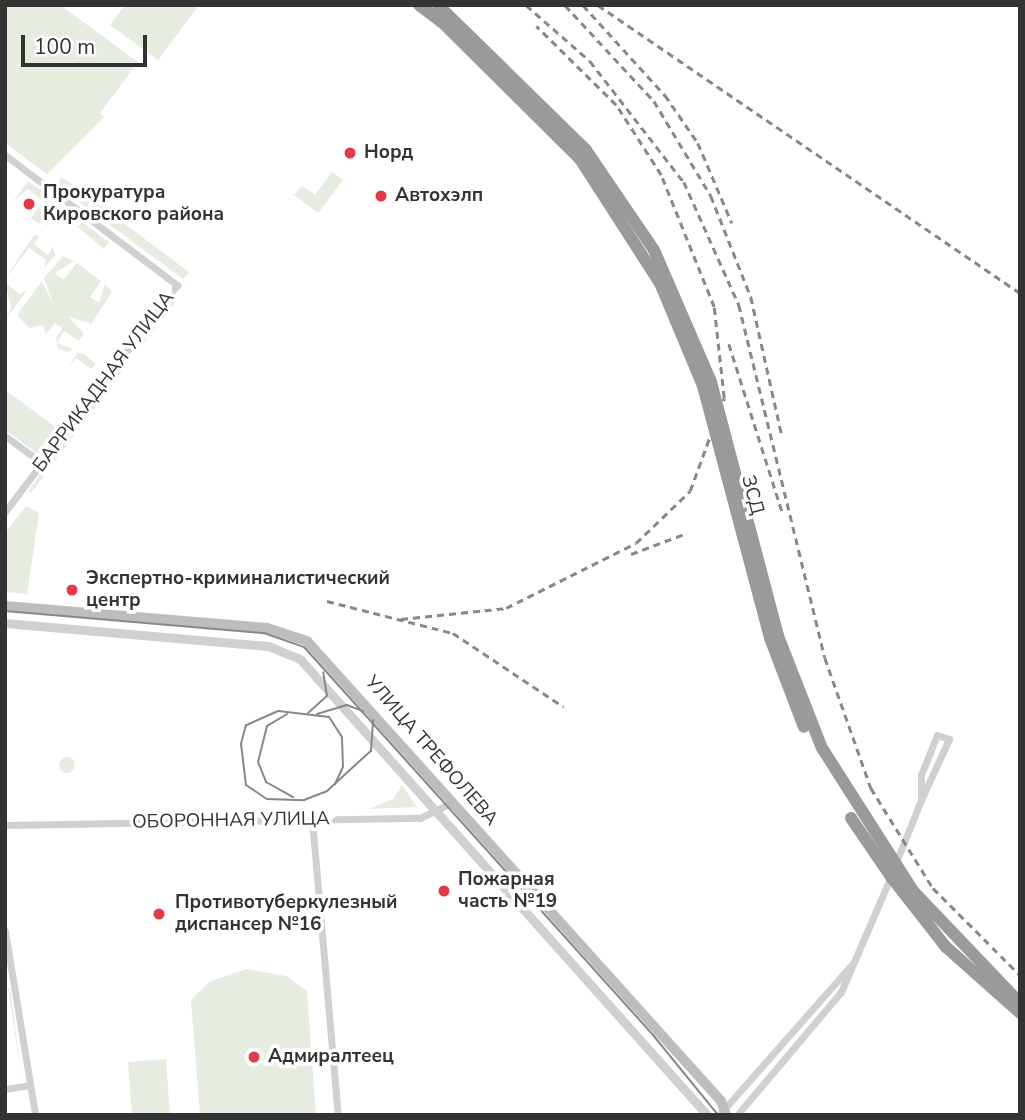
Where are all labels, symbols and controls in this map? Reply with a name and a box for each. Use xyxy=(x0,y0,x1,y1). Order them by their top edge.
scale bar xyxy=(24,21,150,65)
text: 100 m xyxy=(34,33,95,61)
place label: Норд xyxy=(364,142,413,164)
marker: Норд xyxy=(342,145,358,161)
place label: Прокуратура Кировского района xyxy=(43,182,224,226)
place label: Автохэлп xyxy=(395,185,483,207)
marker: Автохэлп xyxy=(373,188,389,204)
marker: Прокуратура Кировского района xyxy=(21,196,37,212)
street label: БАРРИКАДНАЯ УЛИЦА xyxy=(29,287,179,477)
street label: ЗСД xyxy=(736,473,768,517)
place label: Экспертно-криминалистический центр xyxy=(86,568,390,612)
marker: Экспертно-криминалистический центр xyxy=(64,582,80,598)
street label: УЛИЦА ТРЕФОЛЕВА xyxy=(360,671,502,831)
street label: ОБОРОННАЯ УЛИЦА xyxy=(132,808,330,834)
place label: Пожарная часть №19 xyxy=(458,869,557,913)
marker: Пожарная часть №19 xyxy=(436,883,452,899)
place label: Противотуберкулезный диспансер №16 xyxy=(175,892,398,936)
marker: Противотуберкулезный диспансер №16 xyxy=(149,904,169,924)
place label: Адмиралтеец xyxy=(268,1046,394,1068)
marker: Адмиралтеец xyxy=(246,1049,262,1065)

